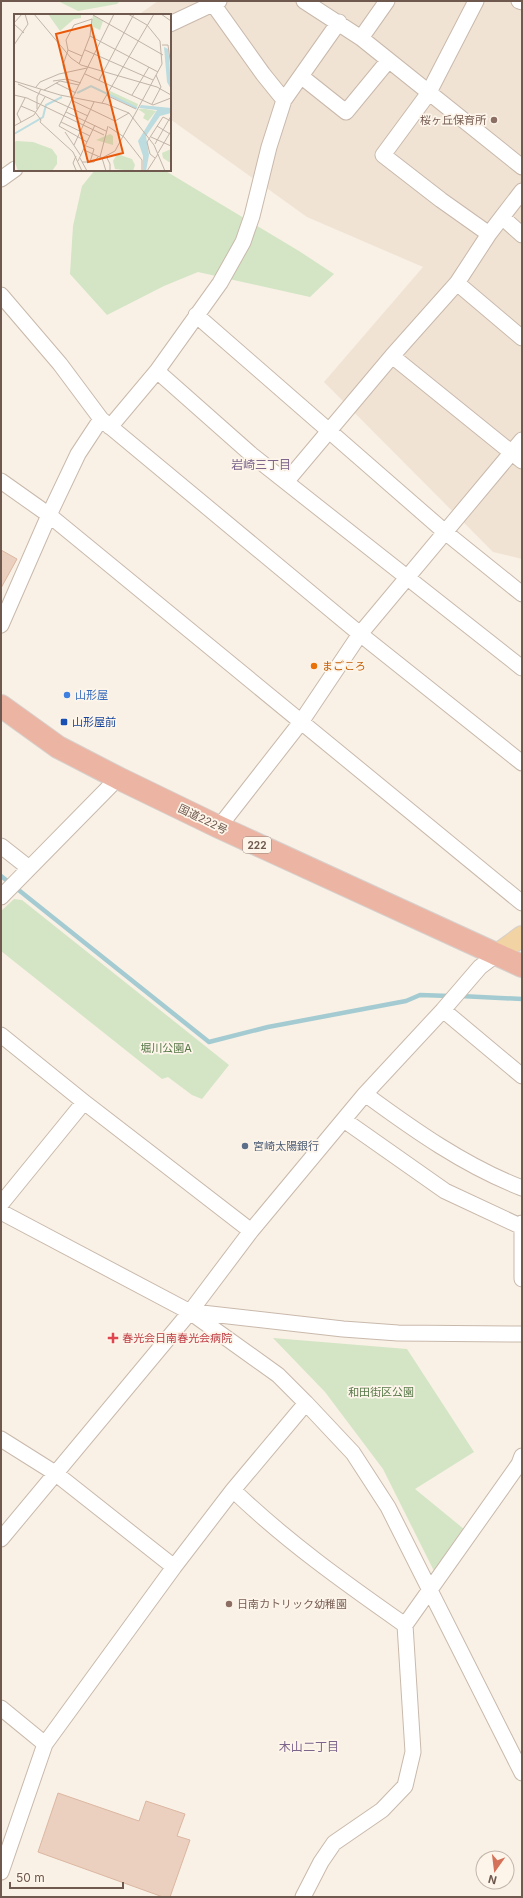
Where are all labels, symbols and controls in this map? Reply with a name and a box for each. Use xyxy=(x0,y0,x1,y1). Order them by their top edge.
inset map xyxy=(14,14,171,171)
place label: 桜ヶ丘保育所 xyxy=(420,113,487,127)
marker: 桜ヶ丘保育所 xyxy=(489,115,499,125)
district label: 岩崎三丁目 xyxy=(231,457,291,472)
place label: まごころ xyxy=(322,659,366,673)
marker: まごころ xyxy=(309,661,319,671)
place label: 山形屋 xyxy=(75,688,108,702)
marker: 山形屋 xyxy=(62,690,72,700)
place label: 山形屋前 xyxy=(72,715,116,729)
marker: 山形屋前 xyxy=(59,717,69,727)
street label: 国道222号 xyxy=(176,801,230,837)
road number: 222 xyxy=(243,837,271,853)
park label: 堀川公園A xyxy=(140,1041,192,1055)
place label: 宮崎太陽銀行 xyxy=(253,1139,319,1153)
marker: 宮崎太陽銀行 xyxy=(240,1141,250,1151)
place label: 春光会日南春光会病院 xyxy=(122,1331,232,1345)
marker: 春光会日南春光会病院 xyxy=(107,1332,119,1344)
park label: 和田街区公園 xyxy=(348,1385,414,1399)
place label: 日南カトリック幼稚園 xyxy=(237,1597,347,1611)
marker: 日南カトリック幼稚園 xyxy=(224,1599,234,1609)
district label: 木山二丁目 xyxy=(279,1739,339,1754)
north arrow xyxy=(475,1850,515,1890)
scale bar xyxy=(10,1864,123,1890)
text: 50 m xyxy=(16,1870,45,1885)
text: N xyxy=(487,1872,498,1888)

